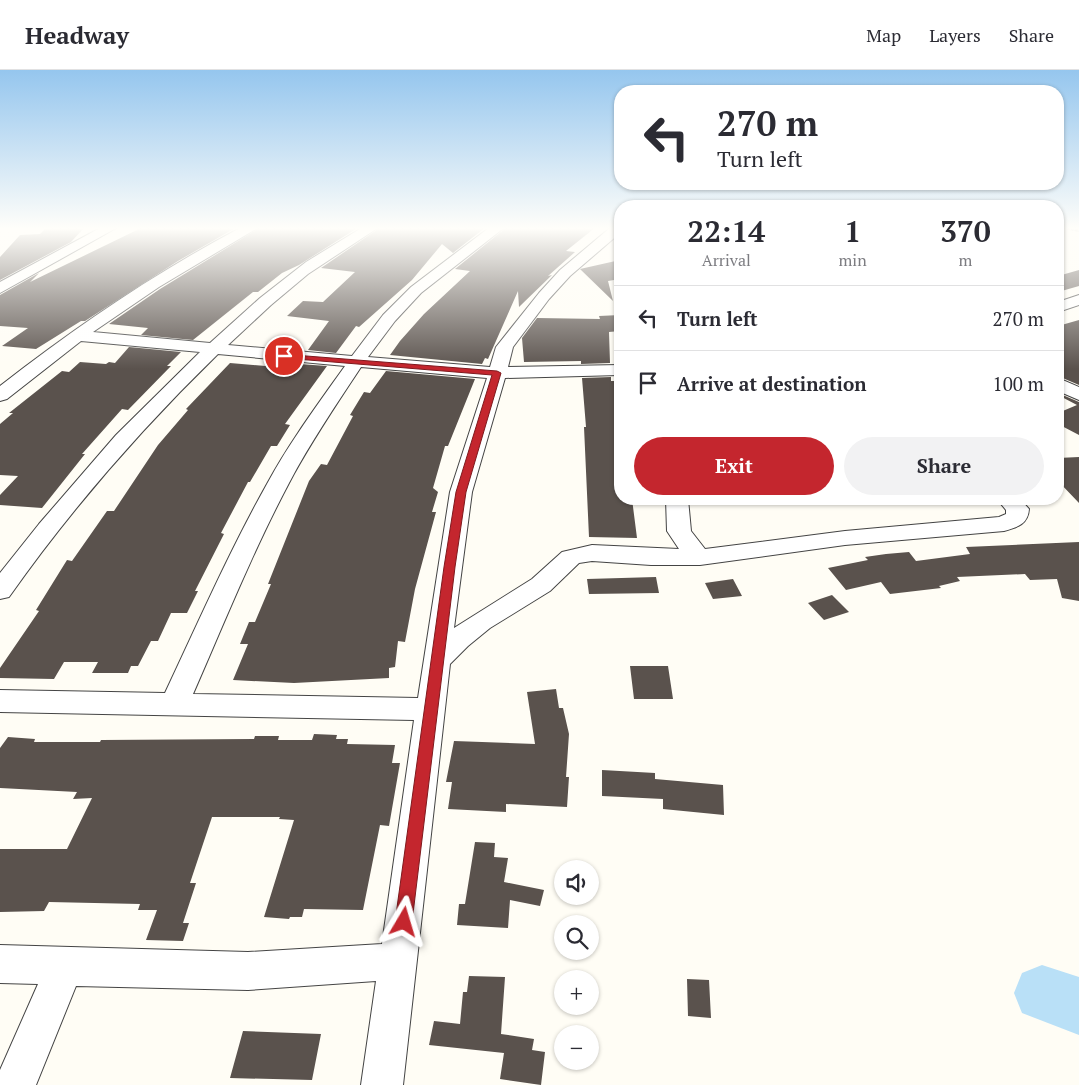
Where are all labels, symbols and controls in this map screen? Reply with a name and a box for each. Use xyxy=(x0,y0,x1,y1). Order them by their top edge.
text: Headway xyxy=(25,19,129,51)
text: Map xyxy=(866,23,901,47)
text: Layers xyxy=(929,23,981,47)
text: Share xyxy=(1009,23,1054,47)
text: 270 m xyxy=(717,100,818,146)
icon: left xyxy=(634,105,699,170)
text: Turn left xyxy=(717,144,803,173)
text: 22:14 xyxy=(687,211,765,251)
text: 1 xyxy=(844,211,861,251)
text: 370 xyxy=(940,211,991,251)
text: Arrival xyxy=(702,249,751,271)
text: min xyxy=(839,249,867,271)
text: m xyxy=(958,249,972,271)
icon: left xyxy=(634,304,662,332)
text: Turn left xyxy=(677,306,758,331)
text: 270 m xyxy=(993,306,1044,331)
pin xyxy=(263,335,305,377)
icon: arrive xyxy=(270,342,298,370)
icon: arrive xyxy=(634,369,662,397)
text: Arrive at destination xyxy=(677,371,866,396)
text: 100 m xyxy=(993,371,1044,396)
button: Exit xyxy=(634,437,834,495)
button: Share xyxy=(844,437,1044,495)
map controls xyxy=(554,860,599,1070)
button: sound xyxy=(554,860,599,905)
position arrow xyxy=(377,895,429,947)
button: search xyxy=(554,915,599,960)
button: + xyxy=(554,970,599,1015)
button: − xyxy=(554,1025,599,1070)

